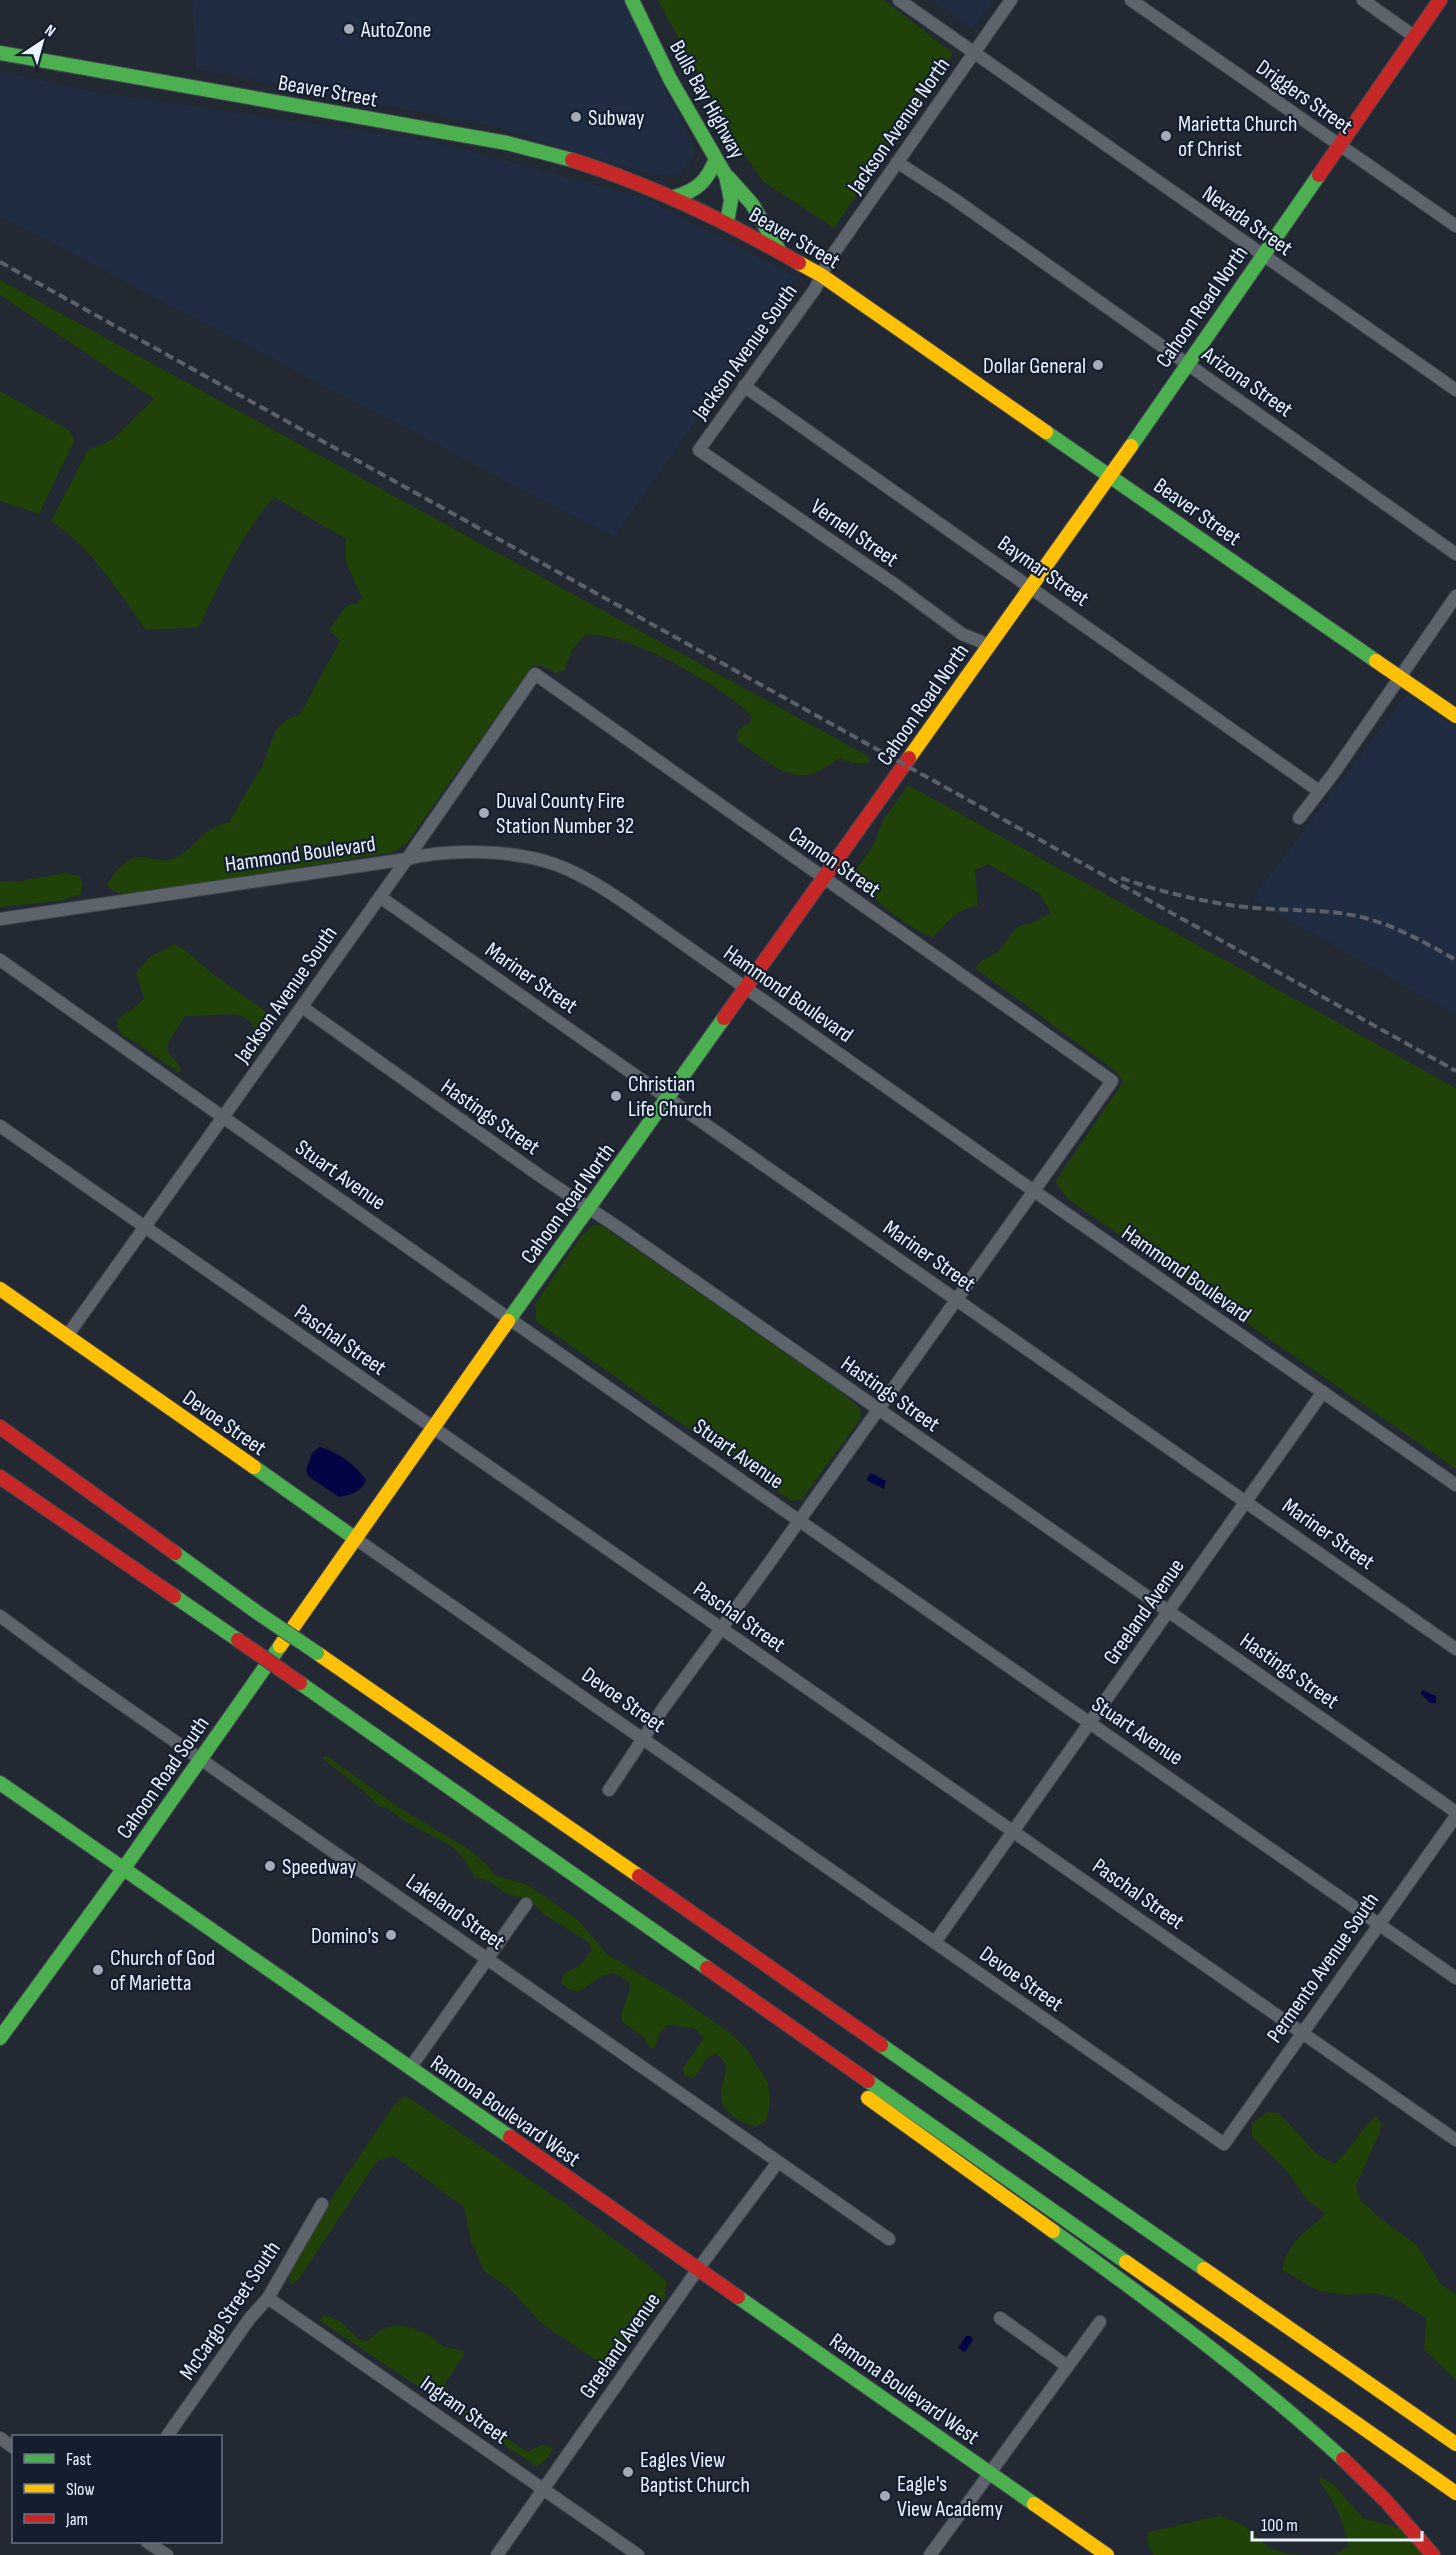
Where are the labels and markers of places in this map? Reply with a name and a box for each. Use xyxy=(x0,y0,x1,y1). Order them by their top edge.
place label: AutoZone xyxy=(360,17,431,44)
marker: AutoZone xyxy=(342,22,356,36)
place label: Subway xyxy=(588,105,645,132)
marker: Subway xyxy=(569,110,583,124)
place label: Marietta Church of Christ xyxy=(1178,111,1297,163)
marker: Marietta Church of Christ xyxy=(1159,129,1173,143)
place label: Dollar General xyxy=(983,353,1086,380)
marker: Dollar General xyxy=(1091,358,1105,372)
place label: Duval County Fire Station Number 32 xyxy=(496,788,634,840)
marker: Duval County Fire Station Number 32 xyxy=(477,806,491,820)
place label: Christian Life Church xyxy=(628,1071,712,1123)
marker: Christian Life Church xyxy=(609,1089,623,1103)
place label: Speedway xyxy=(282,1854,357,1881)
marker: Speedway xyxy=(263,1859,277,1873)
place label: Domino's xyxy=(311,1923,379,1950)
marker: Domino's xyxy=(384,1928,398,1942)
place label: Church of God of Marietta xyxy=(110,1945,215,1997)
marker: Church of God of Marietta xyxy=(91,1963,105,1977)
place label: Eagles View Baptist Church xyxy=(640,2447,750,2499)
marker: Eagles View Baptist Church xyxy=(621,2465,635,2479)
place label: Eagle's View Academy xyxy=(897,2471,1003,2523)
marker: Eagle's View Academy xyxy=(878,2489,892,2503)

